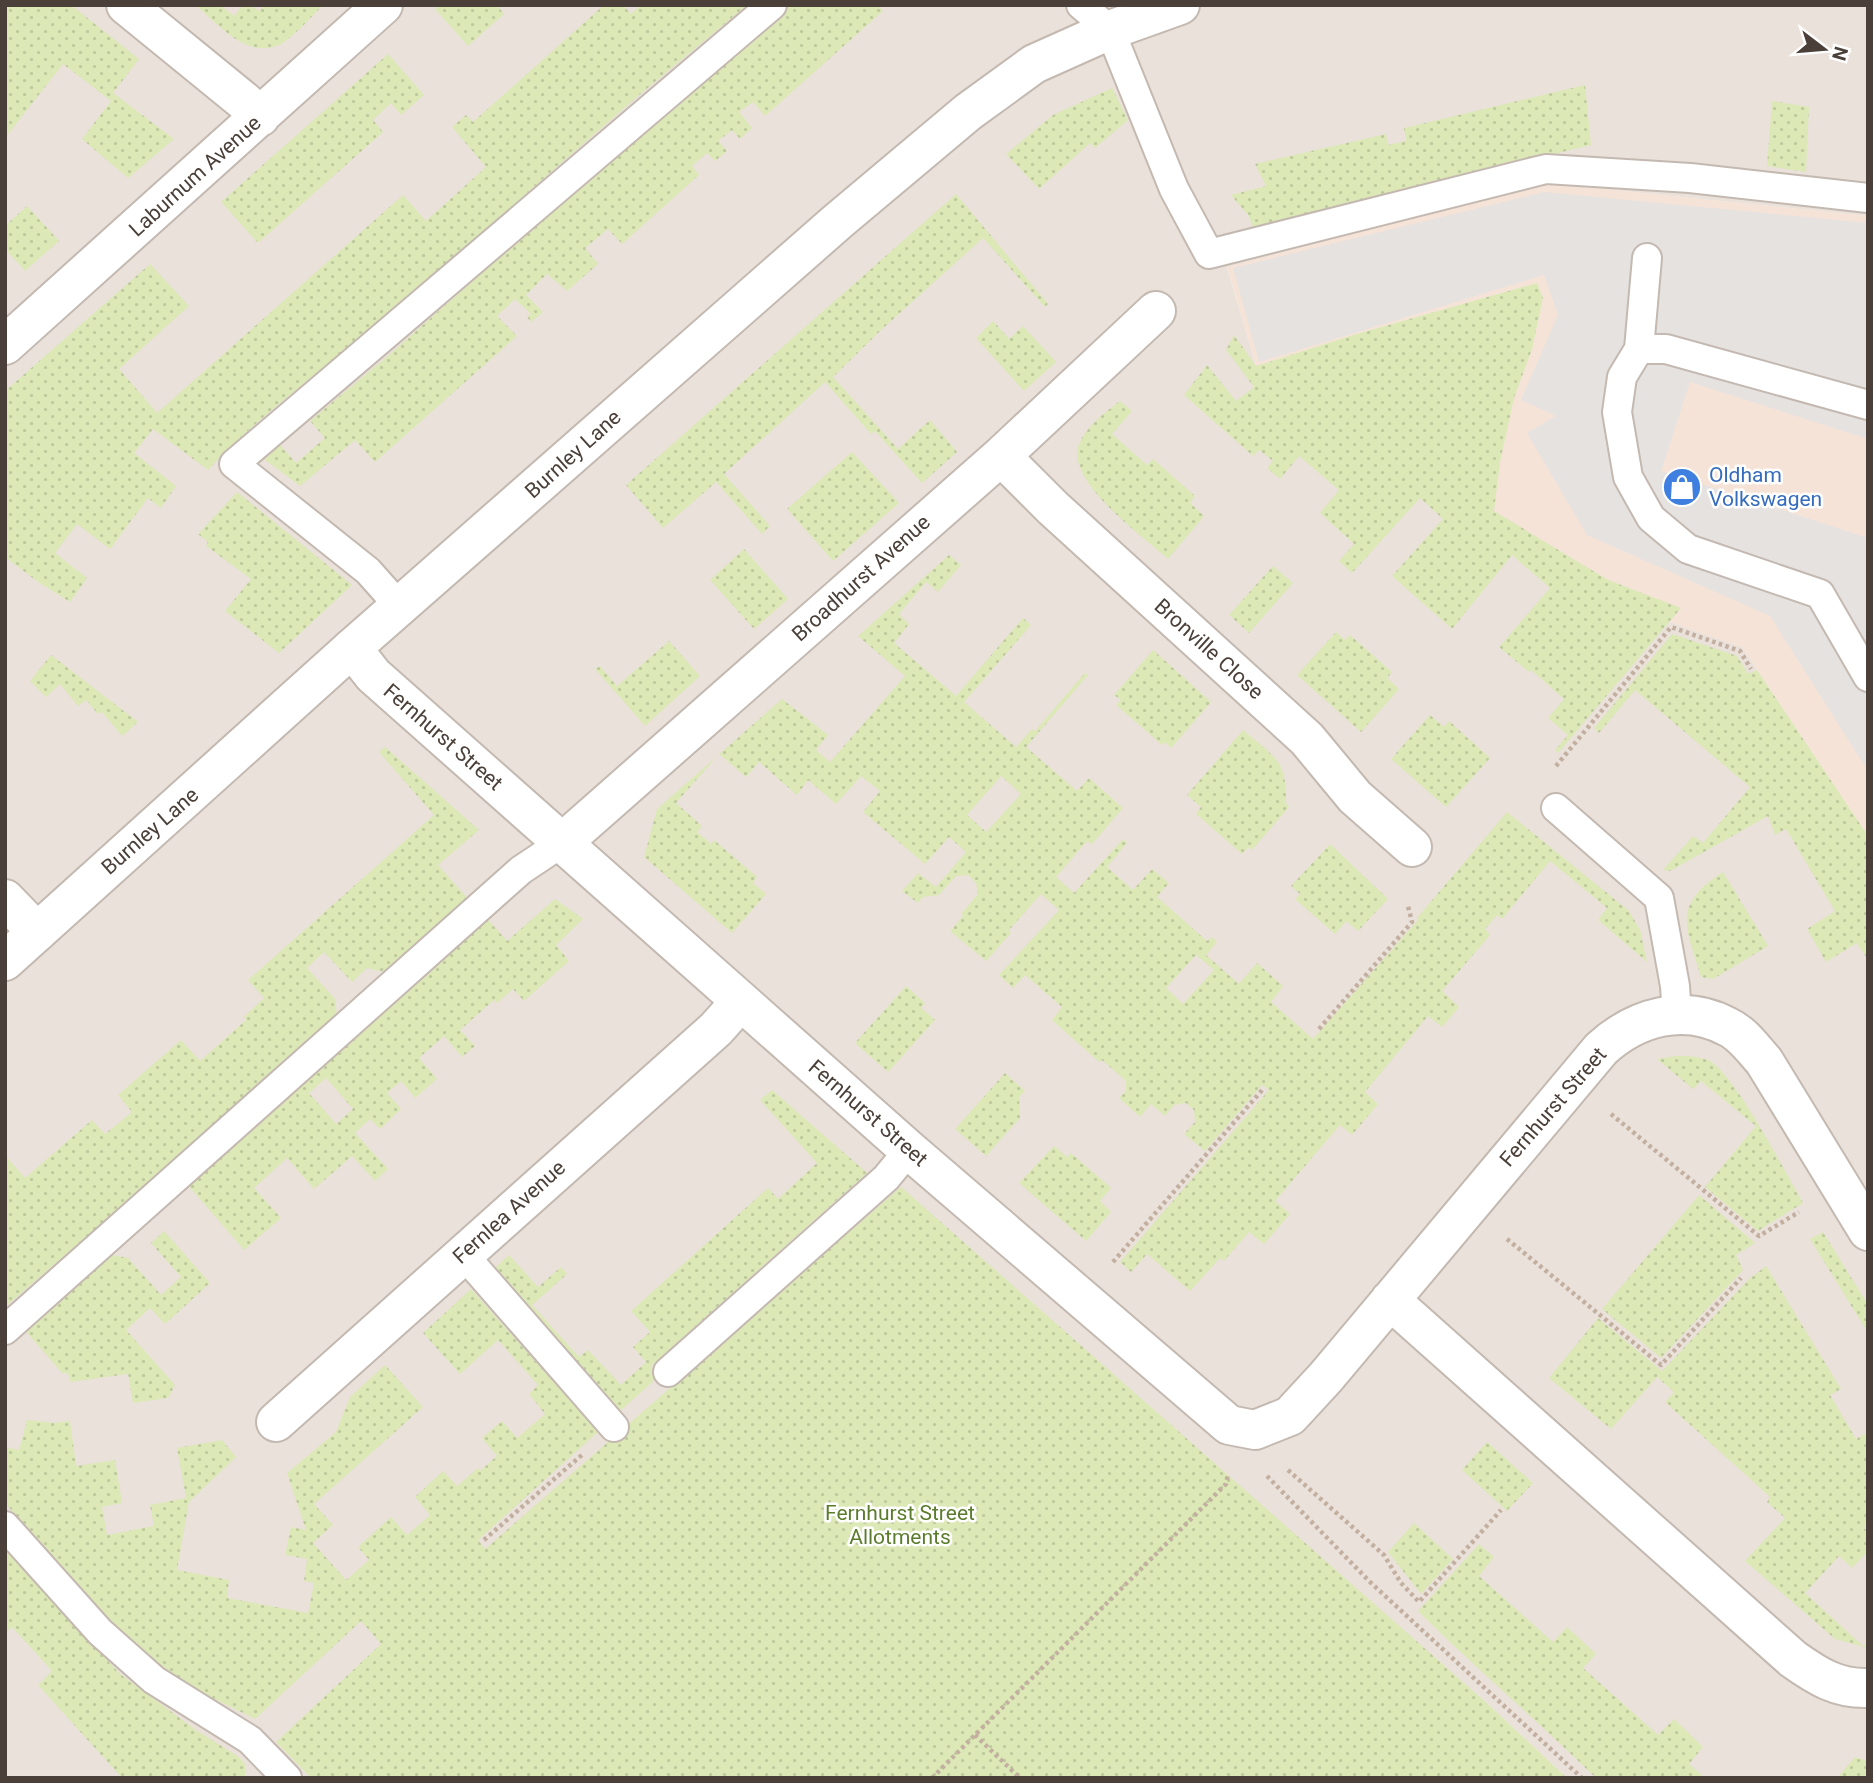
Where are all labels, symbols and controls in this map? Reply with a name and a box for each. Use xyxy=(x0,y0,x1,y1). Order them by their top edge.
north arrow xyxy=(1789,14,1859,84)
text: N xyxy=(1827,44,1853,63)
street label: Laburnum Avenue xyxy=(124,111,266,241)
street label: Burnley Lane xyxy=(520,405,626,503)
place label: Oldham Volkswagen xyxy=(1709,463,1822,511)
shop icon: Oldham Volkswagen xyxy=(1661,466,1703,508)
street label: Broadhurst Avenue xyxy=(787,510,935,646)
street label: Bronville Close xyxy=(1150,594,1268,704)
street label: Fernhurst Street xyxy=(379,679,508,795)
street label: Burnley Lane xyxy=(97,783,203,879)
street label: Fernhurst Street xyxy=(1495,1042,1611,1171)
street label: Fernhurst Street xyxy=(804,1055,933,1171)
street label: Fernlea Avenue xyxy=(448,1155,570,1269)
park label: Fernhurst Street Allotments xyxy=(825,1501,975,1549)

